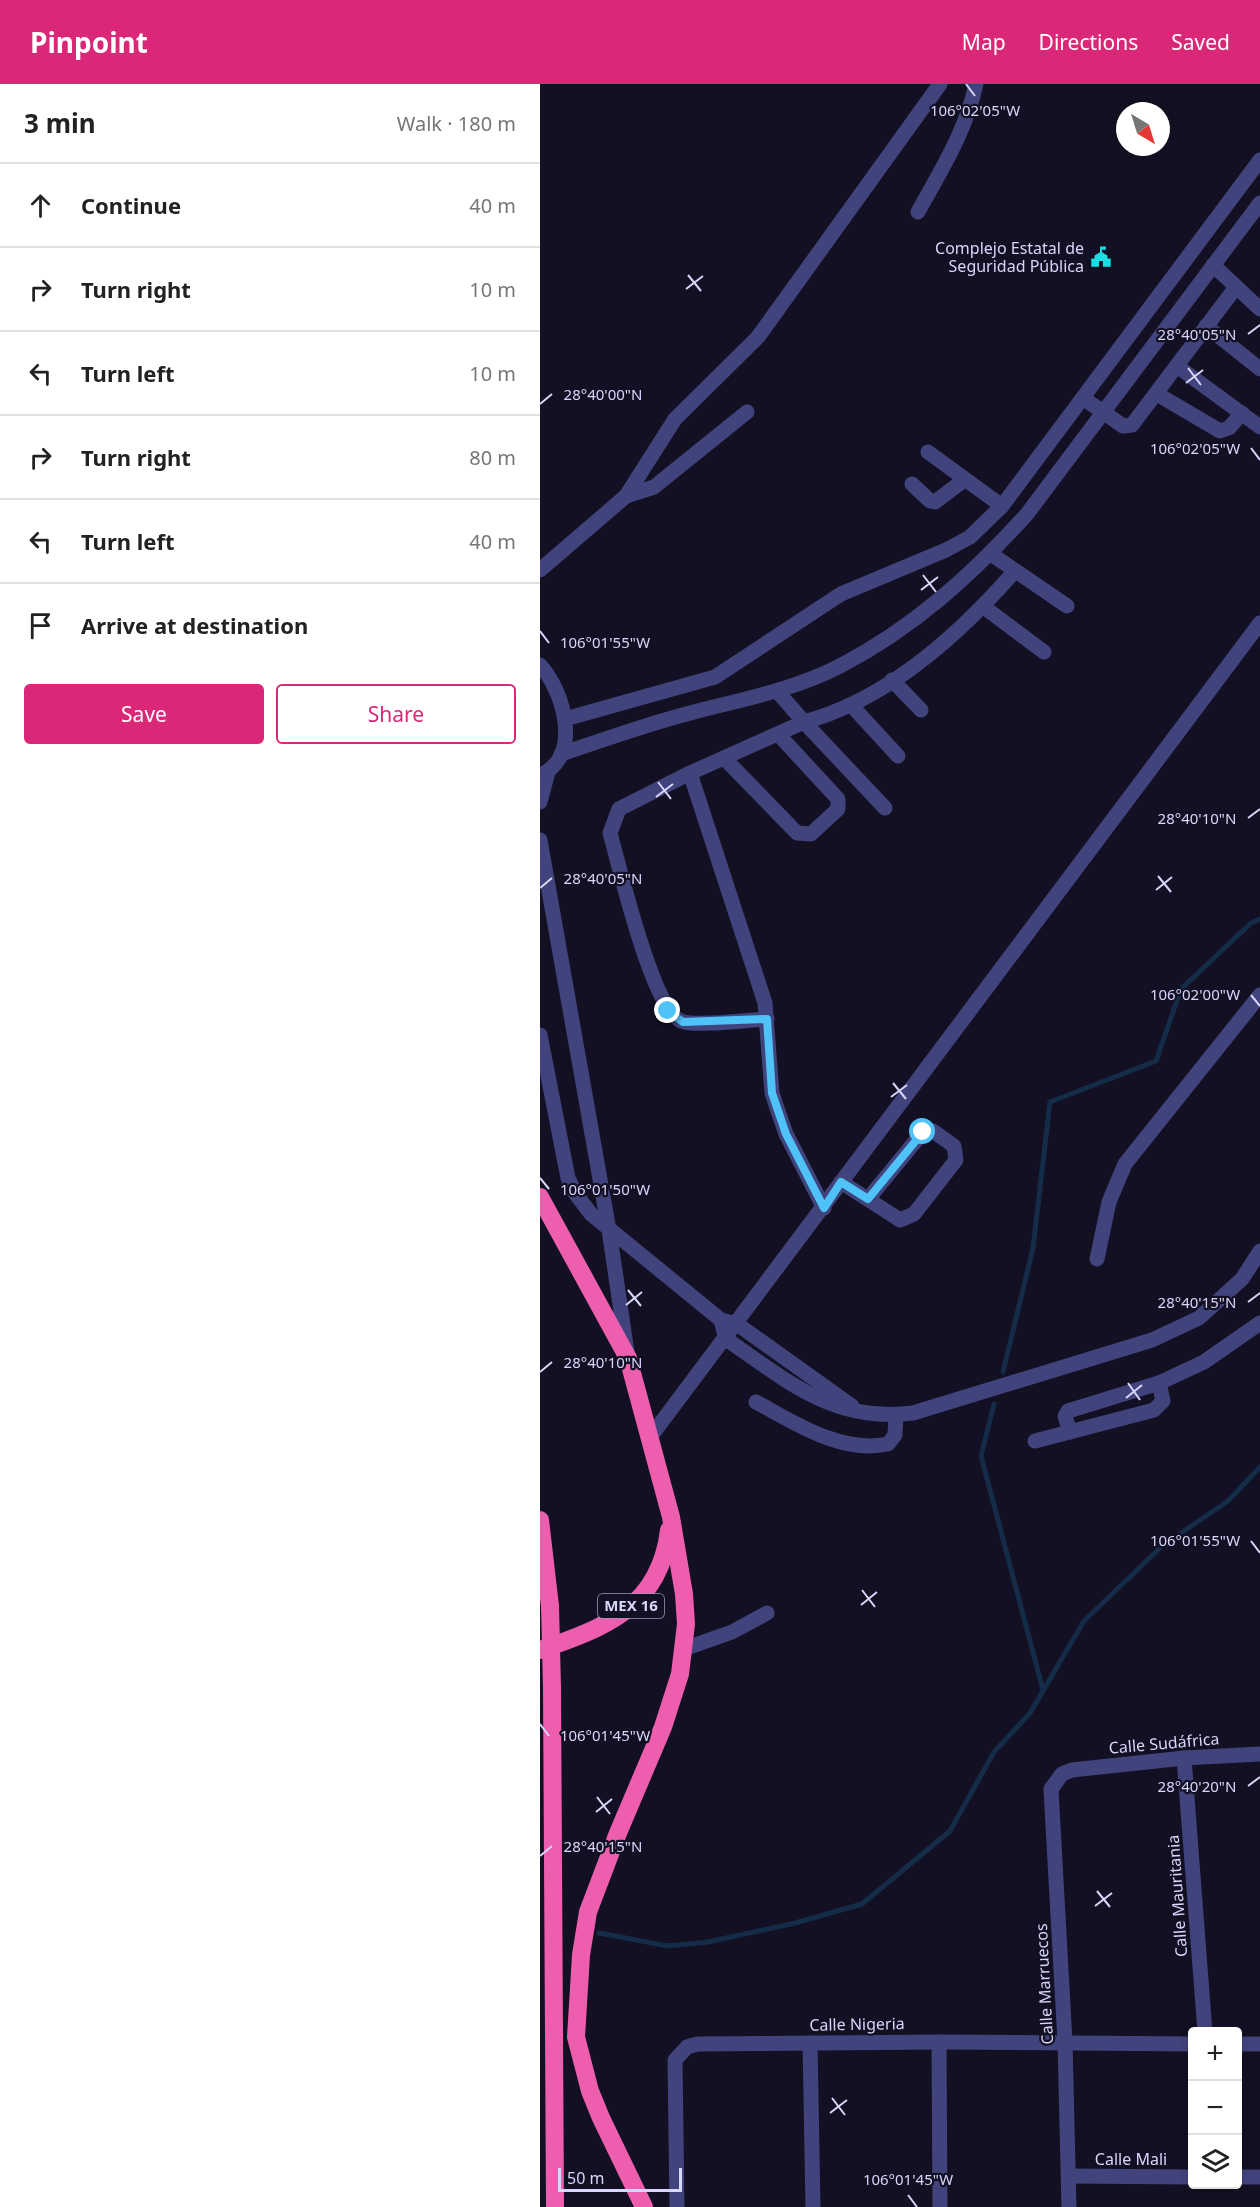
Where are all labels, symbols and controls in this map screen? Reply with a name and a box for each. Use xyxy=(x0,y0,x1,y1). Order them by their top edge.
text: Pinpoint xyxy=(30,23,148,61)
text: Map xyxy=(962,28,1006,56)
text: Directions xyxy=(1039,28,1138,56)
text: Saved xyxy=(1171,28,1230,56)
text: 106°02'05"W xyxy=(930,100,1020,120)
north arrow xyxy=(1116,102,1170,156)
text: 3 min xyxy=(24,105,96,141)
text: Walk · 180 m xyxy=(397,110,516,137)
icon: ahead xyxy=(24,189,57,222)
text: Continue xyxy=(81,190,181,220)
text: 40 m xyxy=(469,192,516,219)
place label: Complejo Estatal de Seguridad Pública xyxy=(935,237,1084,277)
public building icon: Complejo Estatal de Seguridad Pública xyxy=(1089,245,1113,269)
icon: right xyxy=(24,273,57,306)
text: Turn right xyxy=(81,274,191,304)
text: 10 m xyxy=(469,276,516,303)
text: 28°40'05"N xyxy=(1158,324,1236,344)
icon: left xyxy=(24,357,57,390)
text: Turn left xyxy=(81,358,175,388)
text: 10 m xyxy=(469,360,516,387)
text: 28°40'00"N xyxy=(564,384,642,404)
text: 106°02'05"W xyxy=(1150,438,1240,458)
icon: right xyxy=(24,441,57,474)
text: Turn right xyxy=(81,442,191,472)
text: 80 m xyxy=(469,444,516,471)
icon: left xyxy=(24,525,57,558)
text: Turn left xyxy=(81,526,175,556)
text: 40 m xyxy=(469,528,516,555)
icon: arrive xyxy=(24,609,57,642)
text: Arrive at destination xyxy=(81,610,308,640)
text: 106°01'55"W xyxy=(560,632,650,652)
button: Save xyxy=(24,684,264,744)
button: Share xyxy=(276,684,516,744)
text: 28°40'10"N xyxy=(1158,808,1236,828)
text: 28°40'05"N xyxy=(564,868,642,888)
text: 106°02'00"W xyxy=(1150,984,1240,1004)
route end xyxy=(654,997,680,1023)
route start xyxy=(909,1118,935,1144)
text: 106°01'50"W xyxy=(560,1179,650,1199)
text: 28°40'15"N xyxy=(1158,1292,1236,1312)
text: 28°40'10"N xyxy=(564,1352,642,1372)
text: 106°01'55"W xyxy=(1150,1530,1240,1550)
road number: MEX 16 xyxy=(598,1594,664,1618)
text: 106°01'45"W xyxy=(560,1725,650,1745)
street label: Calle Sudáfrica xyxy=(1108,1727,1220,1759)
text: 28°40'20"N xyxy=(1158,1776,1236,1796)
street label: Calle Mauritania xyxy=(1162,1834,1192,1958)
text: 28°40'15"N xyxy=(564,1836,642,1856)
street label: Calle Marruecos xyxy=(1030,1923,1058,2045)
street label: Calle Nigeria xyxy=(809,2012,905,2036)
map controls xyxy=(1188,2027,1242,2189)
button: + xyxy=(1188,2027,1242,2081)
button: − xyxy=(1188,2081,1242,2135)
button: layers xyxy=(1188,2135,1242,2189)
street label: Calle Mali xyxy=(1095,2148,1167,2170)
scale bar xyxy=(558,2165,682,2192)
text: 50 m xyxy=(567,2167,604,2189)
text: 106°01'45"W xyxy=(863,2169,953,2189)

